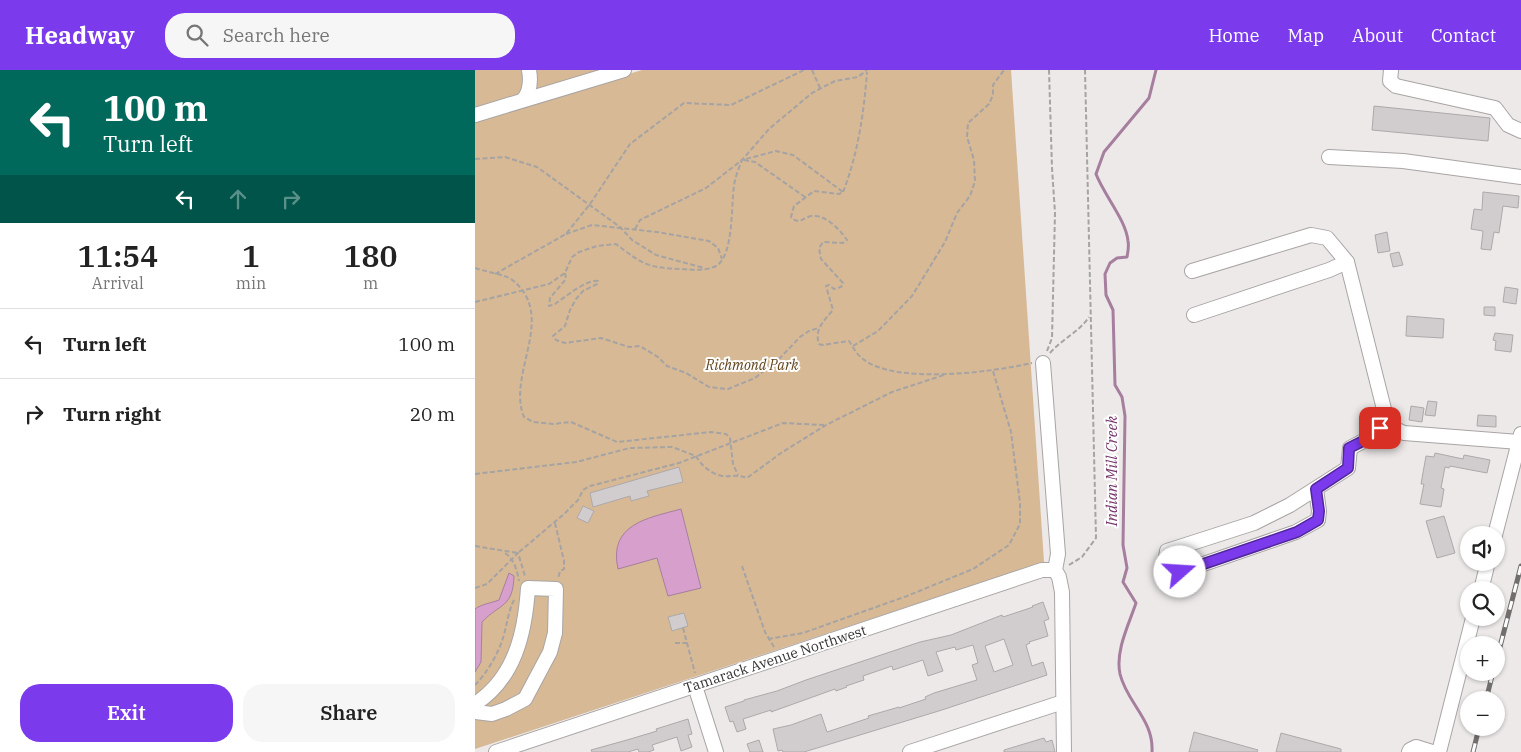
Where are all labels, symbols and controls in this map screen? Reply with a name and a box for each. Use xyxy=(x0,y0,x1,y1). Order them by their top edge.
search box xyxy=(165,13,515,58)
text: Headway xyxy=(25,19,135,51)
icon: search xyxy=(183,21,211,49)
text: Search here xyxy=(223,23,330,47)
text: Home xyxy=(1208,24,1260,47)
text: Map xyxy=(1288,24,1324,47)
text: About xyxy=(1352,24,1403,47)
text: Contact xyxy=(1431,24,1496,47)
text: 100 m xyxy=(103,85,208,131)
icon: left xyxy=(20,90,85,155)
text: Turn left xyxy=(103,129,193,158)
icon: left xyxy=(171,185,199,213)
icon: ahead xyxy=(224,185,252,213)
icon: right xyxy=(277,185,305,213)
text: 11:54 xyxy=(77,236,158,275)
text: 1 xyxy=(242,236,260,275)
text: 180 xyxy=(344,236,398,275)
text: Arrival xyxy=(92,273,144,293)
text: min xyxy=(236,273,266,293)
text: m xyxy=(363,273,378,293)
icon: left xyxy=(20,330,48,358)
text: Turn left xyxy=(63,332,146,356)
text: 100 m xyxy=(398,332,455,356)
park label: Richmond Park xyxy=(704,356,799,374)
icon: right xyxy=(20,400,48,428)
text: Turn right xyxy=(63,402,161,426)
text: 20 m xyxy=(410,402,455,426)
pin xyxy=(1359,407,1401,449)
icon: arrive xyxy=(1366,414,1394,442)
water label: Indian Mill Creek xyxy=(1102,416,1121,527)
map controls xyxy=(1460,526,1505,736)
button: sound xyxy=(1460,526,1505,571)
position arrow xyxy=(1153,545,1205,597)
button: search xyxy=(1460,581,1505,626)
street label: Tamarack Avenue Northwest xyxy=(682,621,869,697)
button: + xyxy=(1460,636,1505,681)
button: Exit xyxy=(20,684,233,742)
button: Share xyxy=(243,684,455,742)
button: − xyxy=(1460,691,1505,736)

